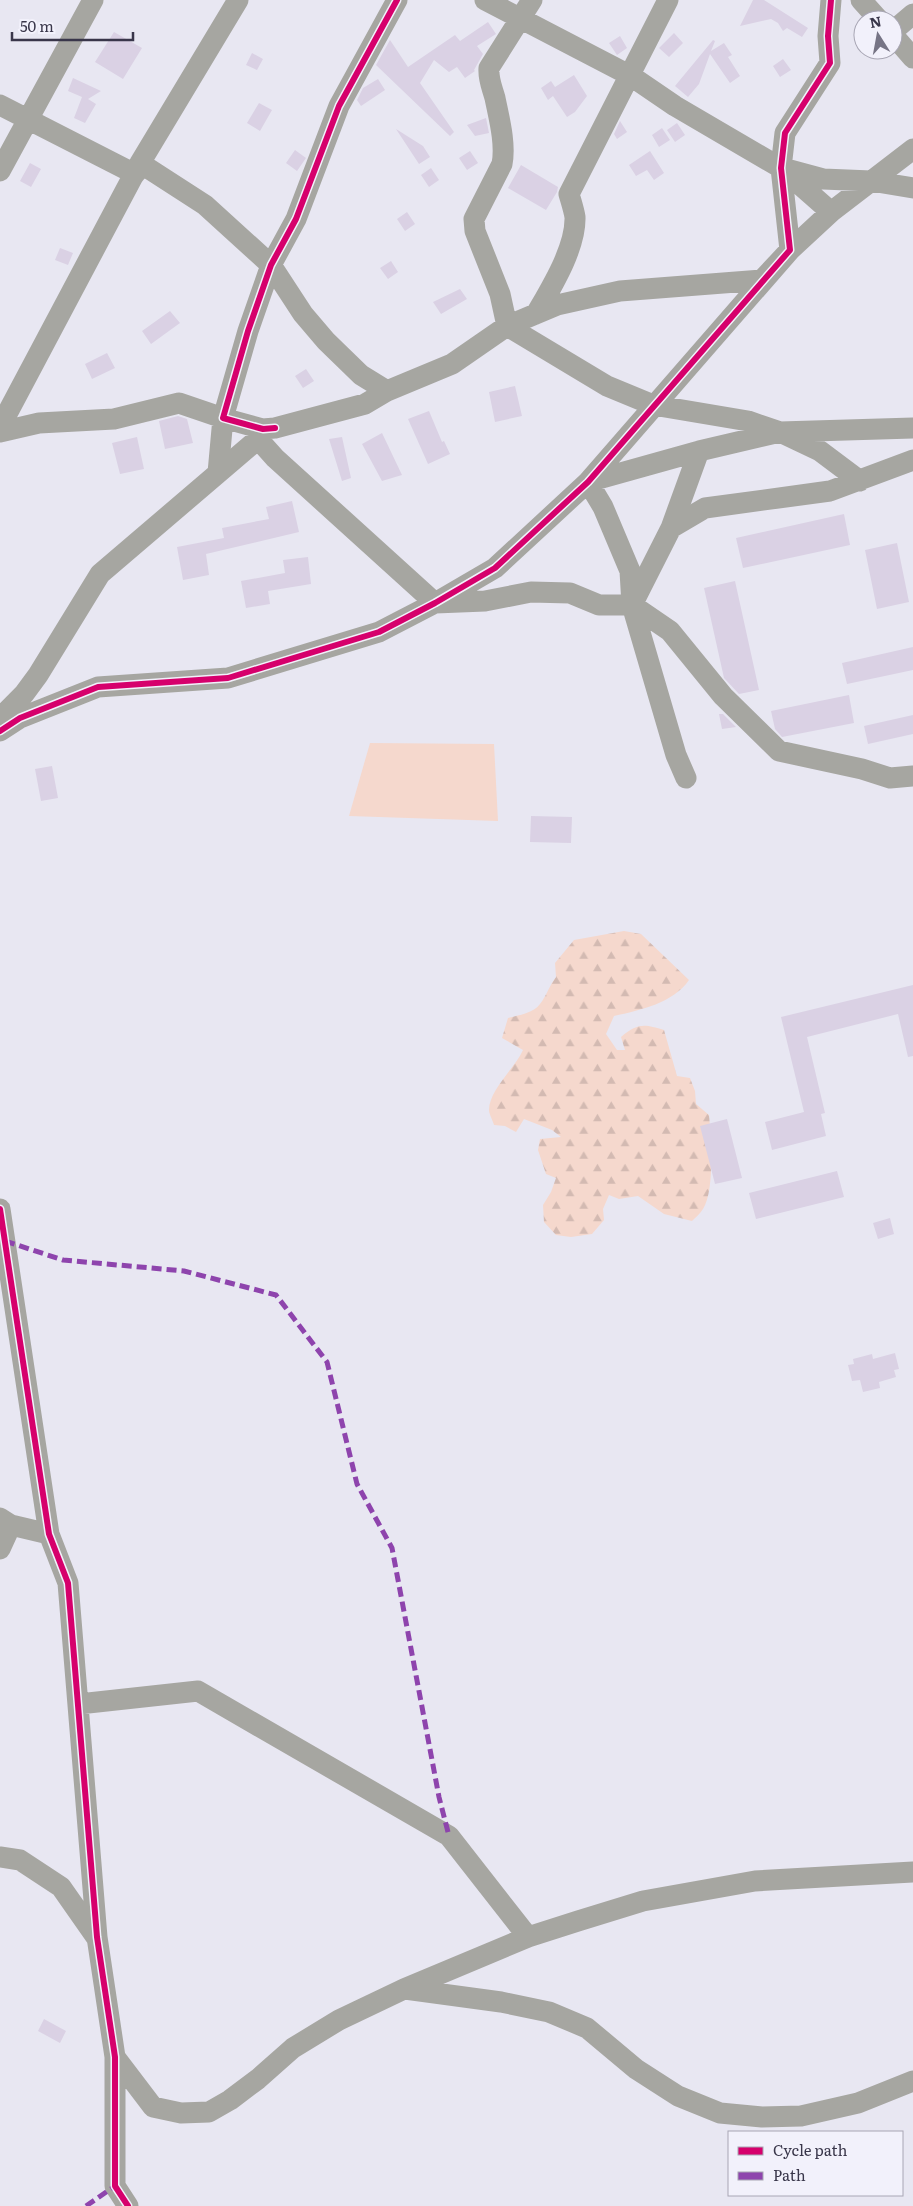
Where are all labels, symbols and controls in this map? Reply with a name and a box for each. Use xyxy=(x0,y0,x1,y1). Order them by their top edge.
scale bar xyxy=(12,10,134,42)
north arrow xyxy=(853,10,903,60)
text: N xyxy=(868,10,883,32)
text: 50 m xyxy=(20,14,54,37)
legend xyxy=(728,2131,903,2196)
text: Cycle path xyxy=(773,2138,848,2161)
text: Path xyxy=(773,2163,806,2186)

